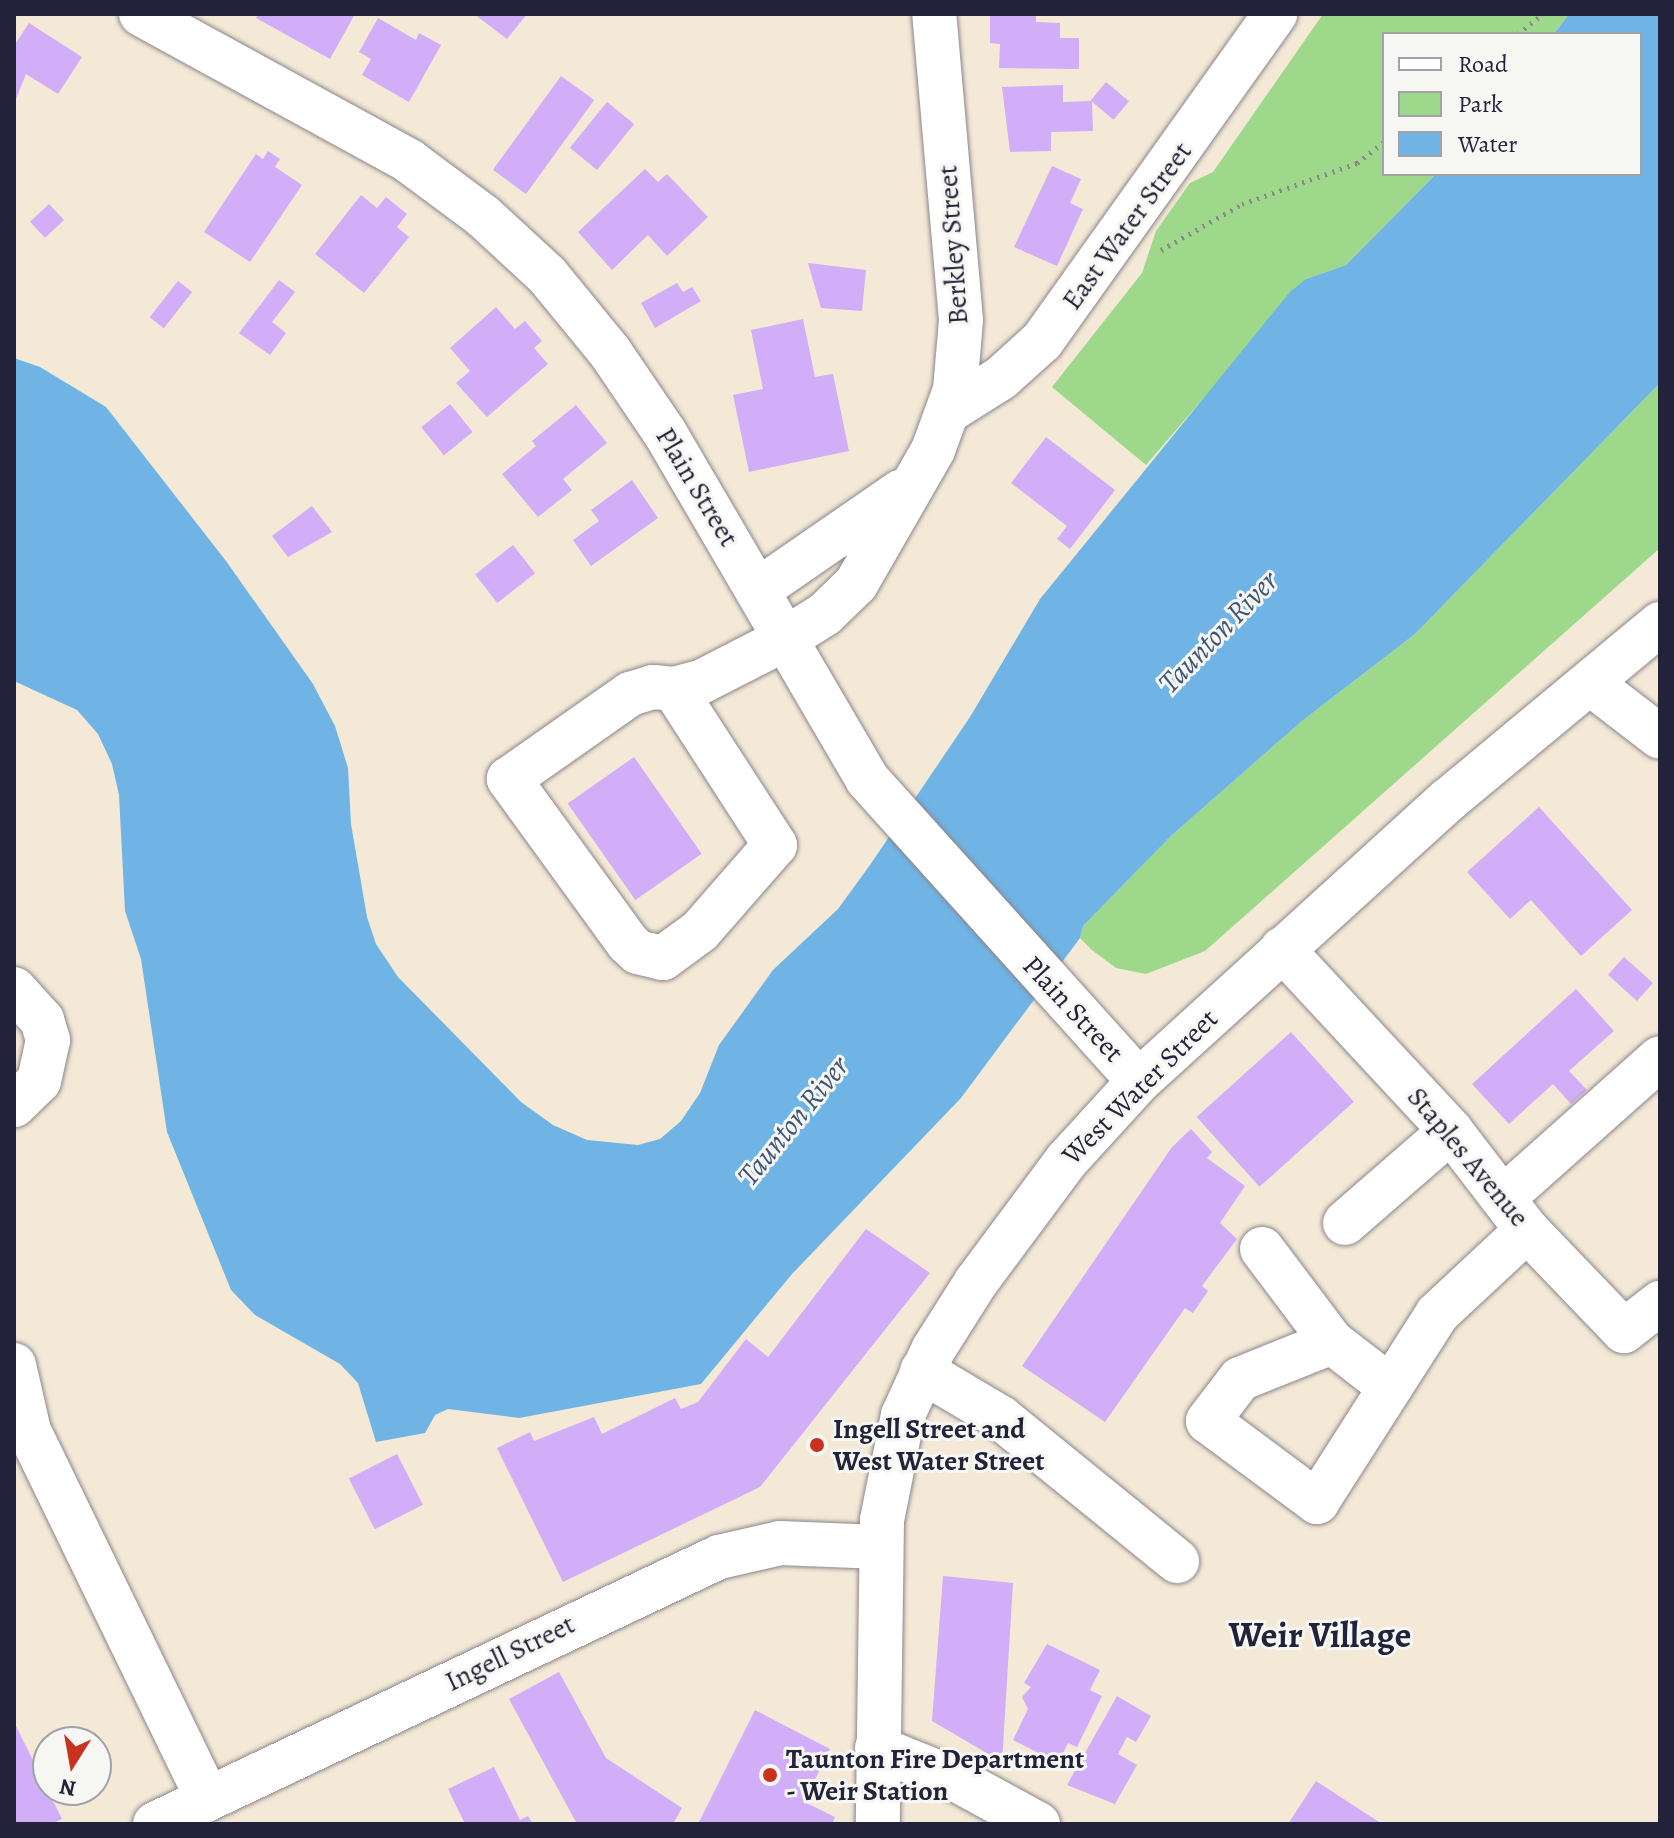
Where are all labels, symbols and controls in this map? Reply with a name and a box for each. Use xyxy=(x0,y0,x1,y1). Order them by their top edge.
legend xyxy=(1382,32,1642,176)
text: Road xyxy=(1458,48,1508,80)
text: Park xyxy=(1458,88,1503,120)
text: Water xyxy=(1458,128,1518,160)
street label: East Water Street xyxy=(1055,136,1199,316)
street label: Berkley Street xyxy=(931,164,975,326)
street label: Plain Street xyxy=(648,421,746,553)
water label: Taunton River xyxy=(1151,563,1285,701)
street label: Plain Street xyxy=(1015,949,1131,1069)
street label: West Water Street xyxy=(1055,1002,1225,1172)
water label: Taunton River xyxy=(730,1049,856,1193)
street label: Staples Avenue xyxy=(1400,1081,1536,1233)
place label: Ingell Street and West Water Street xyxy=(833,1412,1044,1478)
marker: Ingell Street and West Water Street xyxy=(808,1436,826,1454)
street label: Ingell Street xyxy=(440,1607,580,1699)
district label: Weir Village xyxy=(1229,1613,1411,1657)
north arrow xyxy=(32,1726,112,1806)
place label: Taunton Fire Department - Weir Station xyxy=(786,1742,1084,1808)
marker: Taunton Fire Department - Weir Station xyxy=(761,1766,779,1784)
text: N xyxy=(57,1771,79,1804)

